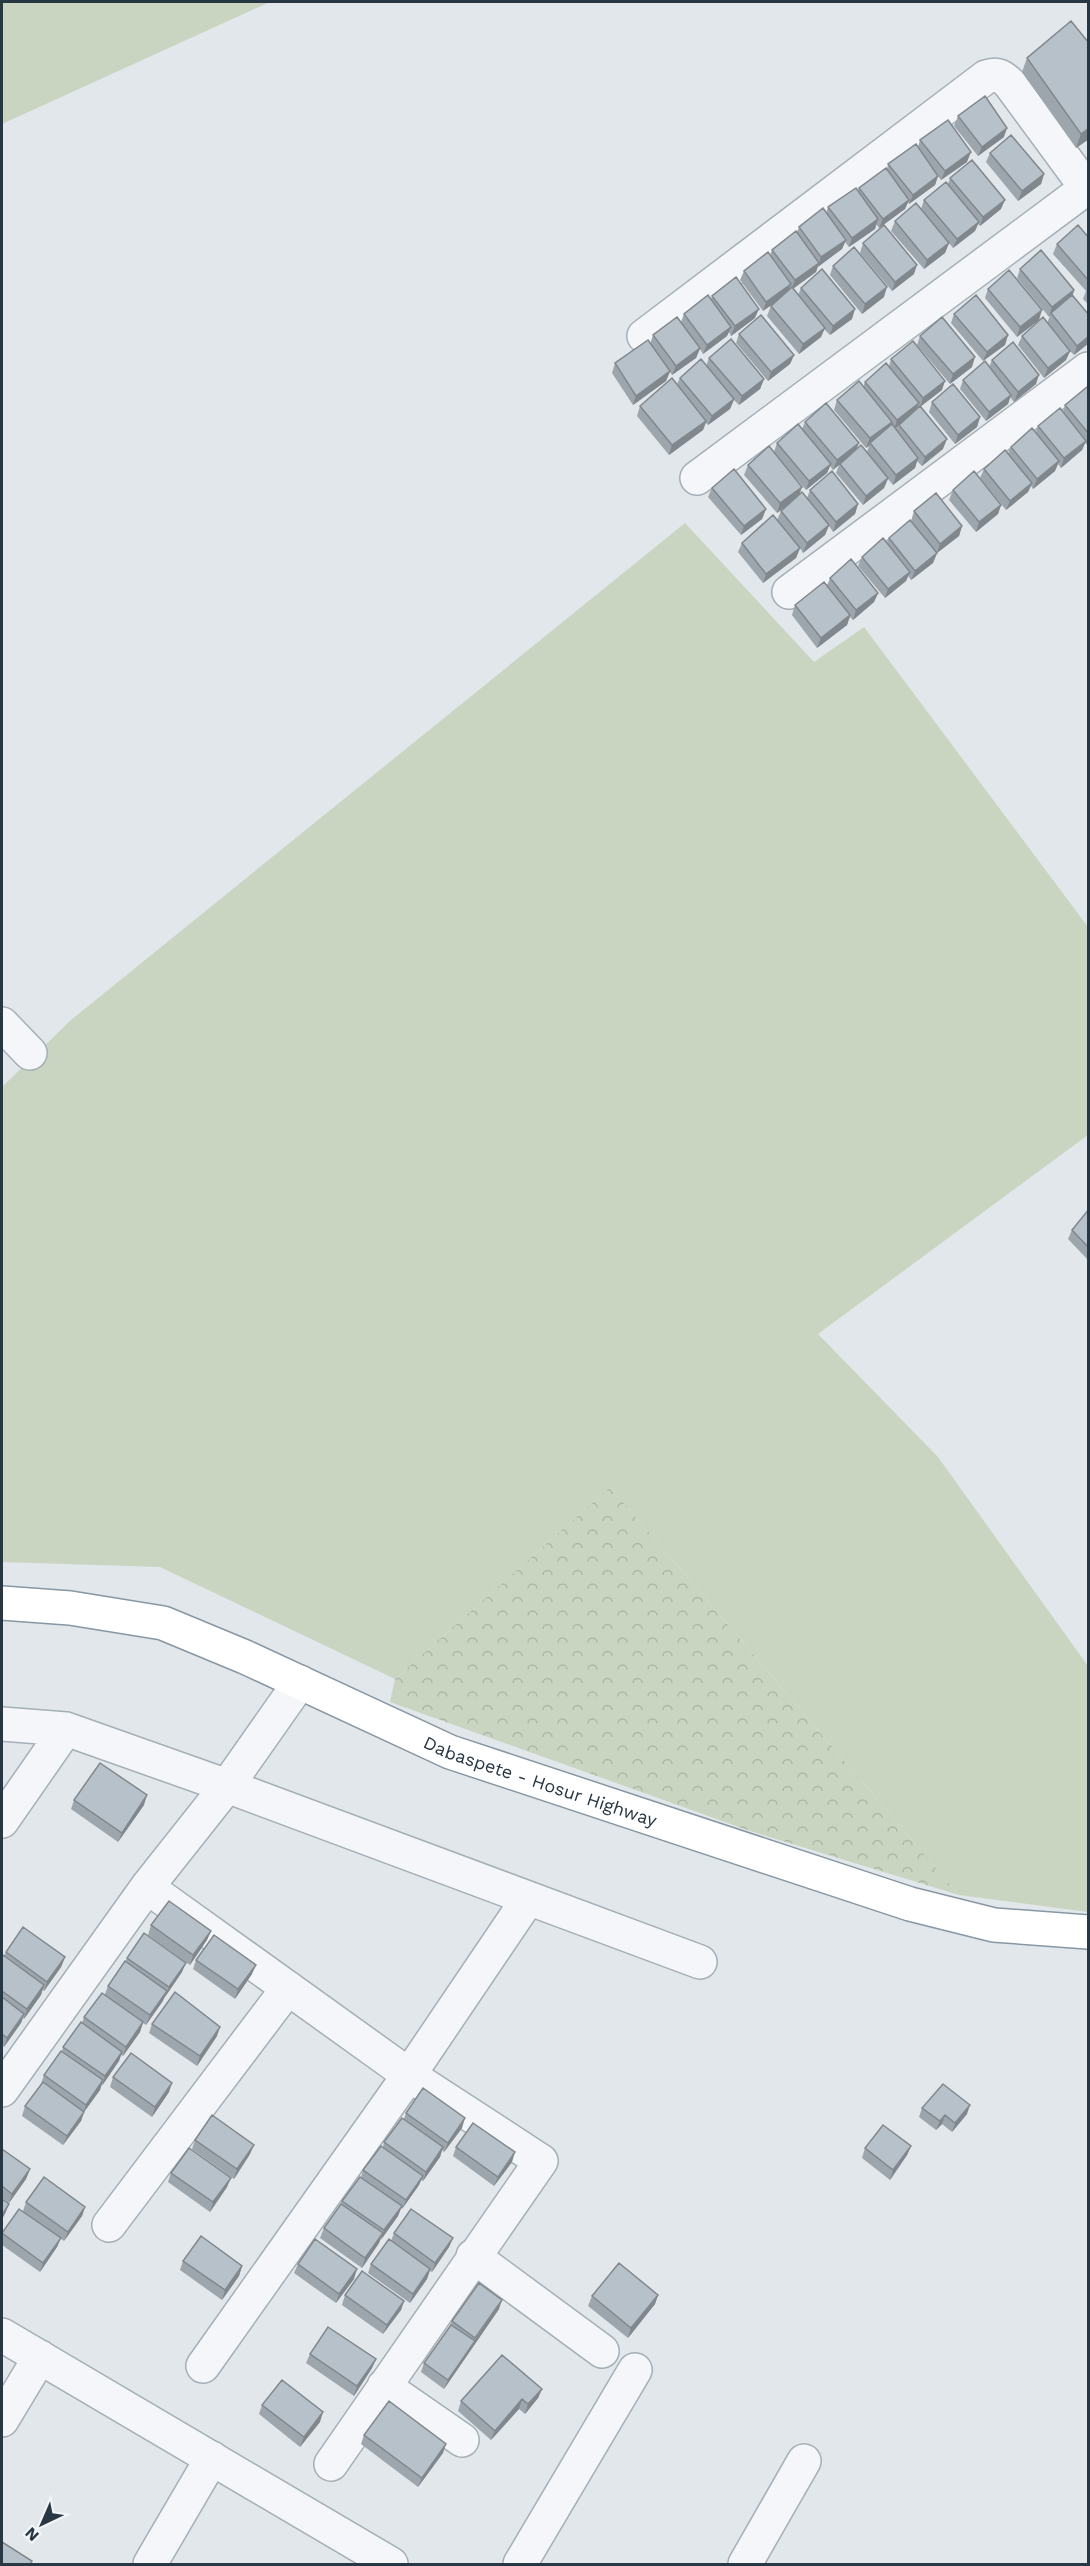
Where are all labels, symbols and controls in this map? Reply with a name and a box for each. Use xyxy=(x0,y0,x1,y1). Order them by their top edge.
street label: Dabaspete - Hosur Highway xyxy=(421,1731,660,1830)
north arrow xyxy=(12,2494,72,2554)
text: N xyxy=(21,2523,43,2545)

